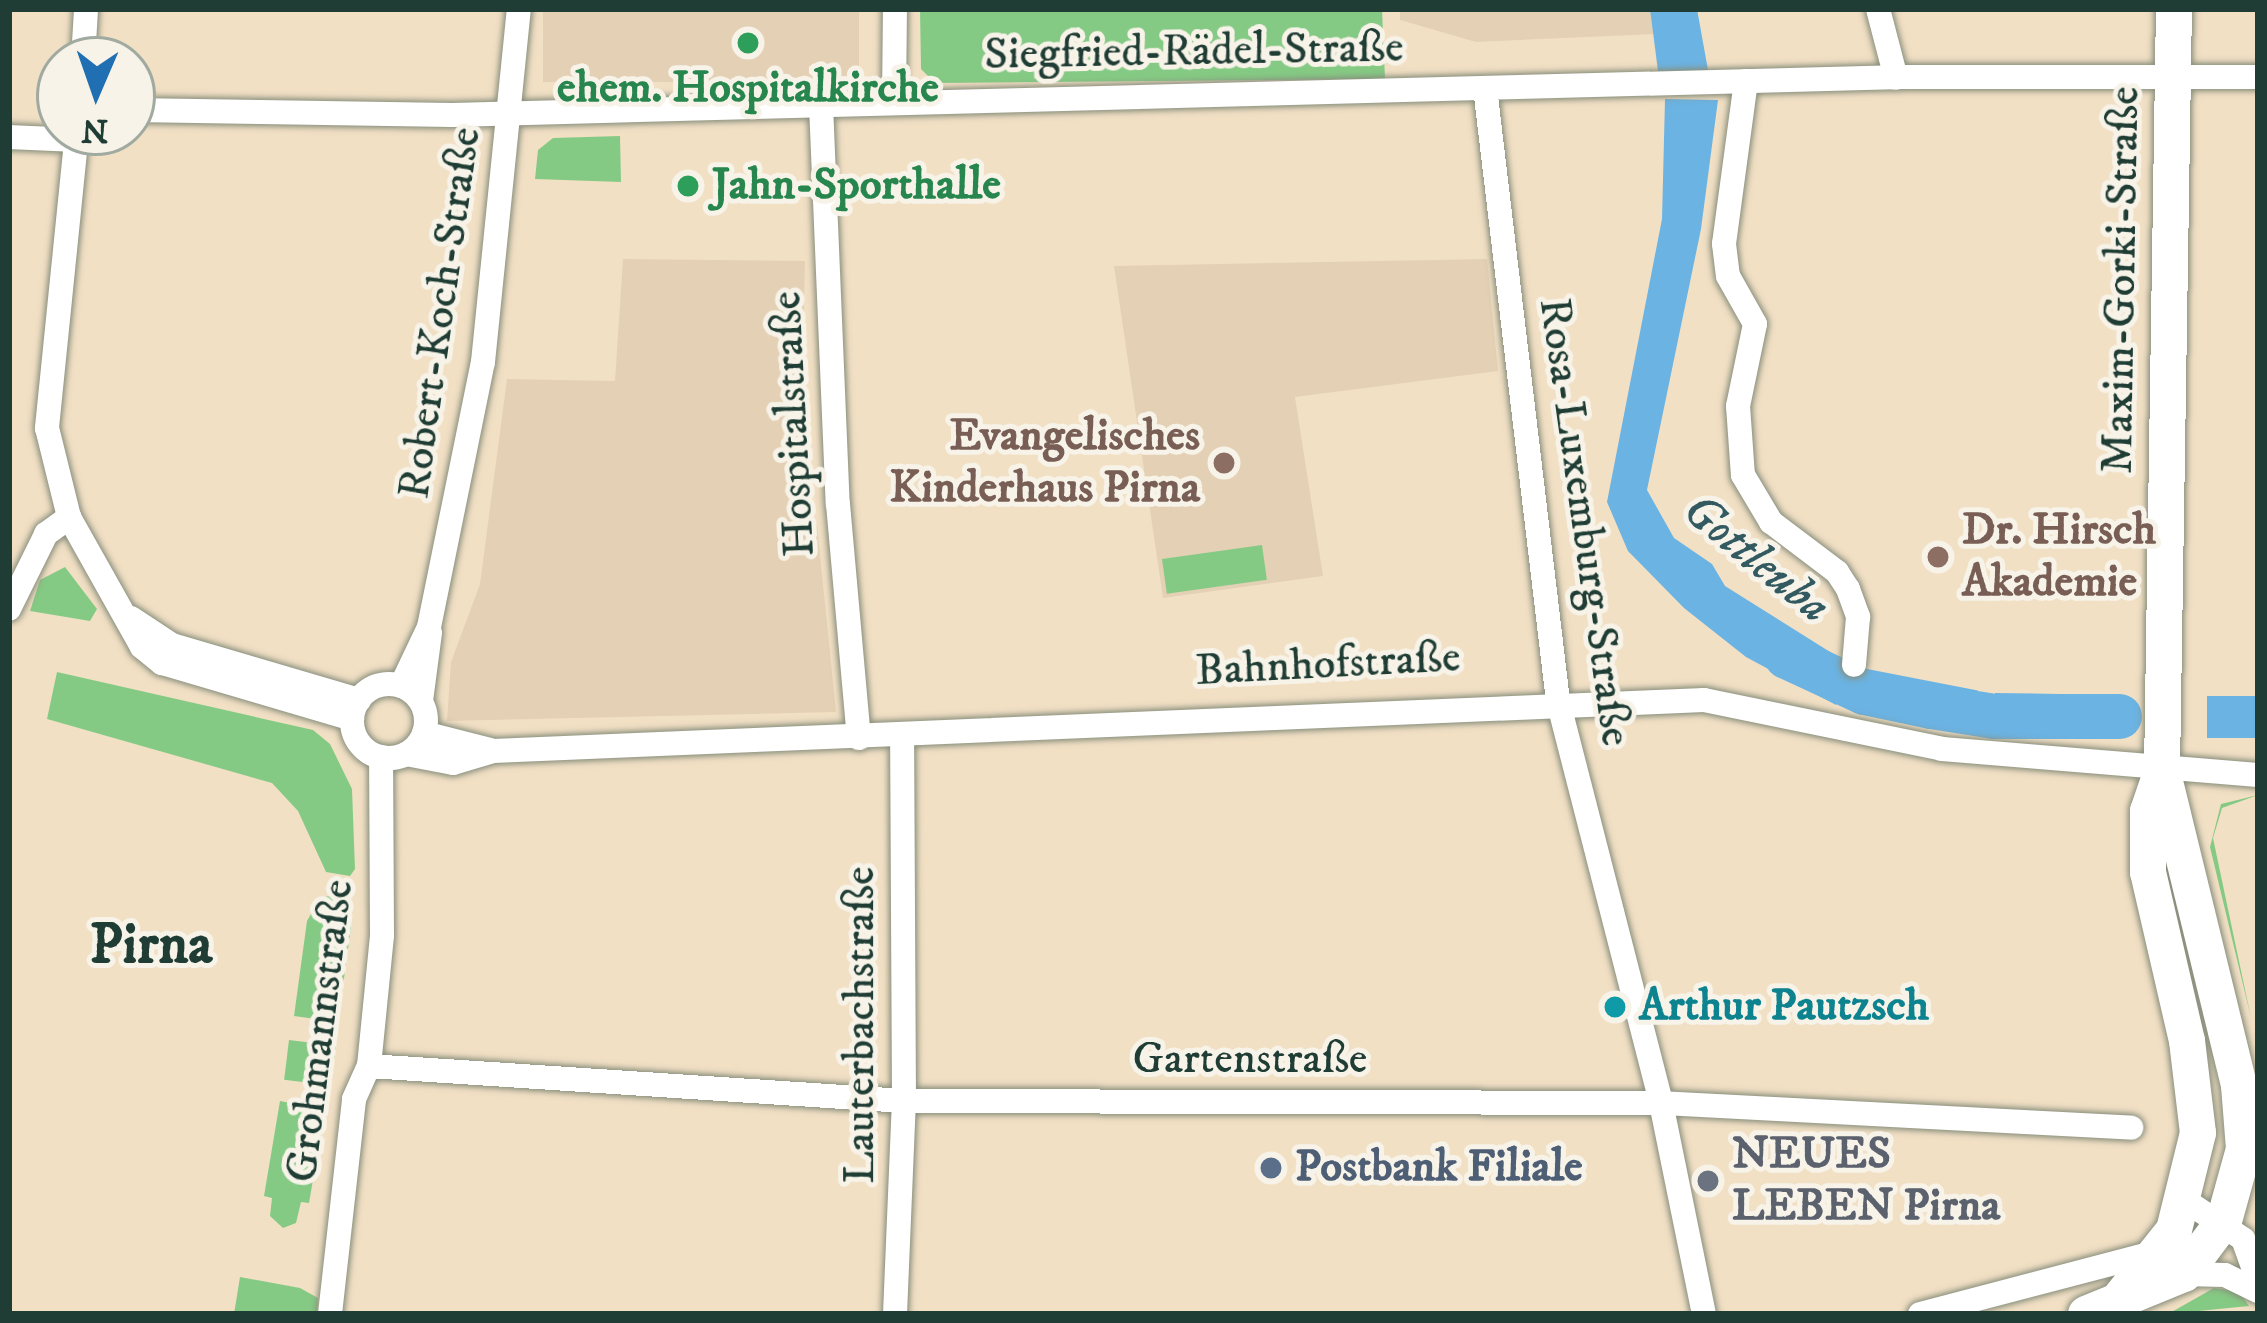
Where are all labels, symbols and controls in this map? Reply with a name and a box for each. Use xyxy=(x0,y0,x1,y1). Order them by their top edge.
street label: Siegfried-Rädel-Straße xyxy=(984,21,1404,83)
marker: ehem. Hospitalkirche xyxy=(735,30,761,56)
north arrow xyxy=(36,36,156,156)
place label: ehem. Hospitalkirche xyxy=(557,62,939,116)
street label: Maxim-Gorki-Straße xyxy=(2092,86,2152,474)
text: N xyxy=(81,109,109,150)
street label: Robert-Koch-Straße xyxy=(388,124,494,502)
place label: Jahn-Sporthalle xyxy=(712,159,1001,213)
marker: Jahn-Sporthalle xyxy=(675,173,701,199)
street label: Hospitalstraße xyxy=(760,290,828,558)
street label: Rosa-Luxemburg-Straße xyxy=(1526,295,1642,749)
place label: Evangelisches Kinderhaus Pirna xyxy=(890,410,1200,516)
marker: Evangelisches Kinderhaus Pirna xyxy=(1211,450,1237,476)
water label: Gottleuba xyxy=(1670,482,1842,636)
place label: Dr. Hirsch Akademie xyxy=(1962,504,2156,610)
marker: Dr. Hirsch Akademie xyxy=(1925,544,1951,570)
street label: Bahnhofstraße xyxy=(1194,631,1462,699)
street label: Lauterbachstraße xyxy=(834,866,888,1184)
street label: Grohmannstraße xyxy=(276,877,366,1185)
district label: Pirna xyxy=(90,912,212,980)
place label: Arthur Pautzsch xyxy=(1639,980,1929,1034)
marker: Arthur Pautzsch xyxy=(1602,994,1628,1020)
street label: Gartenstraße xyxy=(1132,1033,1368,1087)
place label: NEUES LEBEN Pirna xyxy=(1732,1128,2000,1234)
place label: Postbank Filiale xyxy=(1295,1141,1583,1195)
marker: Postbank Filiale xyxy=(1258,1155,1284,1181)
marker: NEUES LEBEN Pirna xyxy=(1695,1168,1721,1194)

